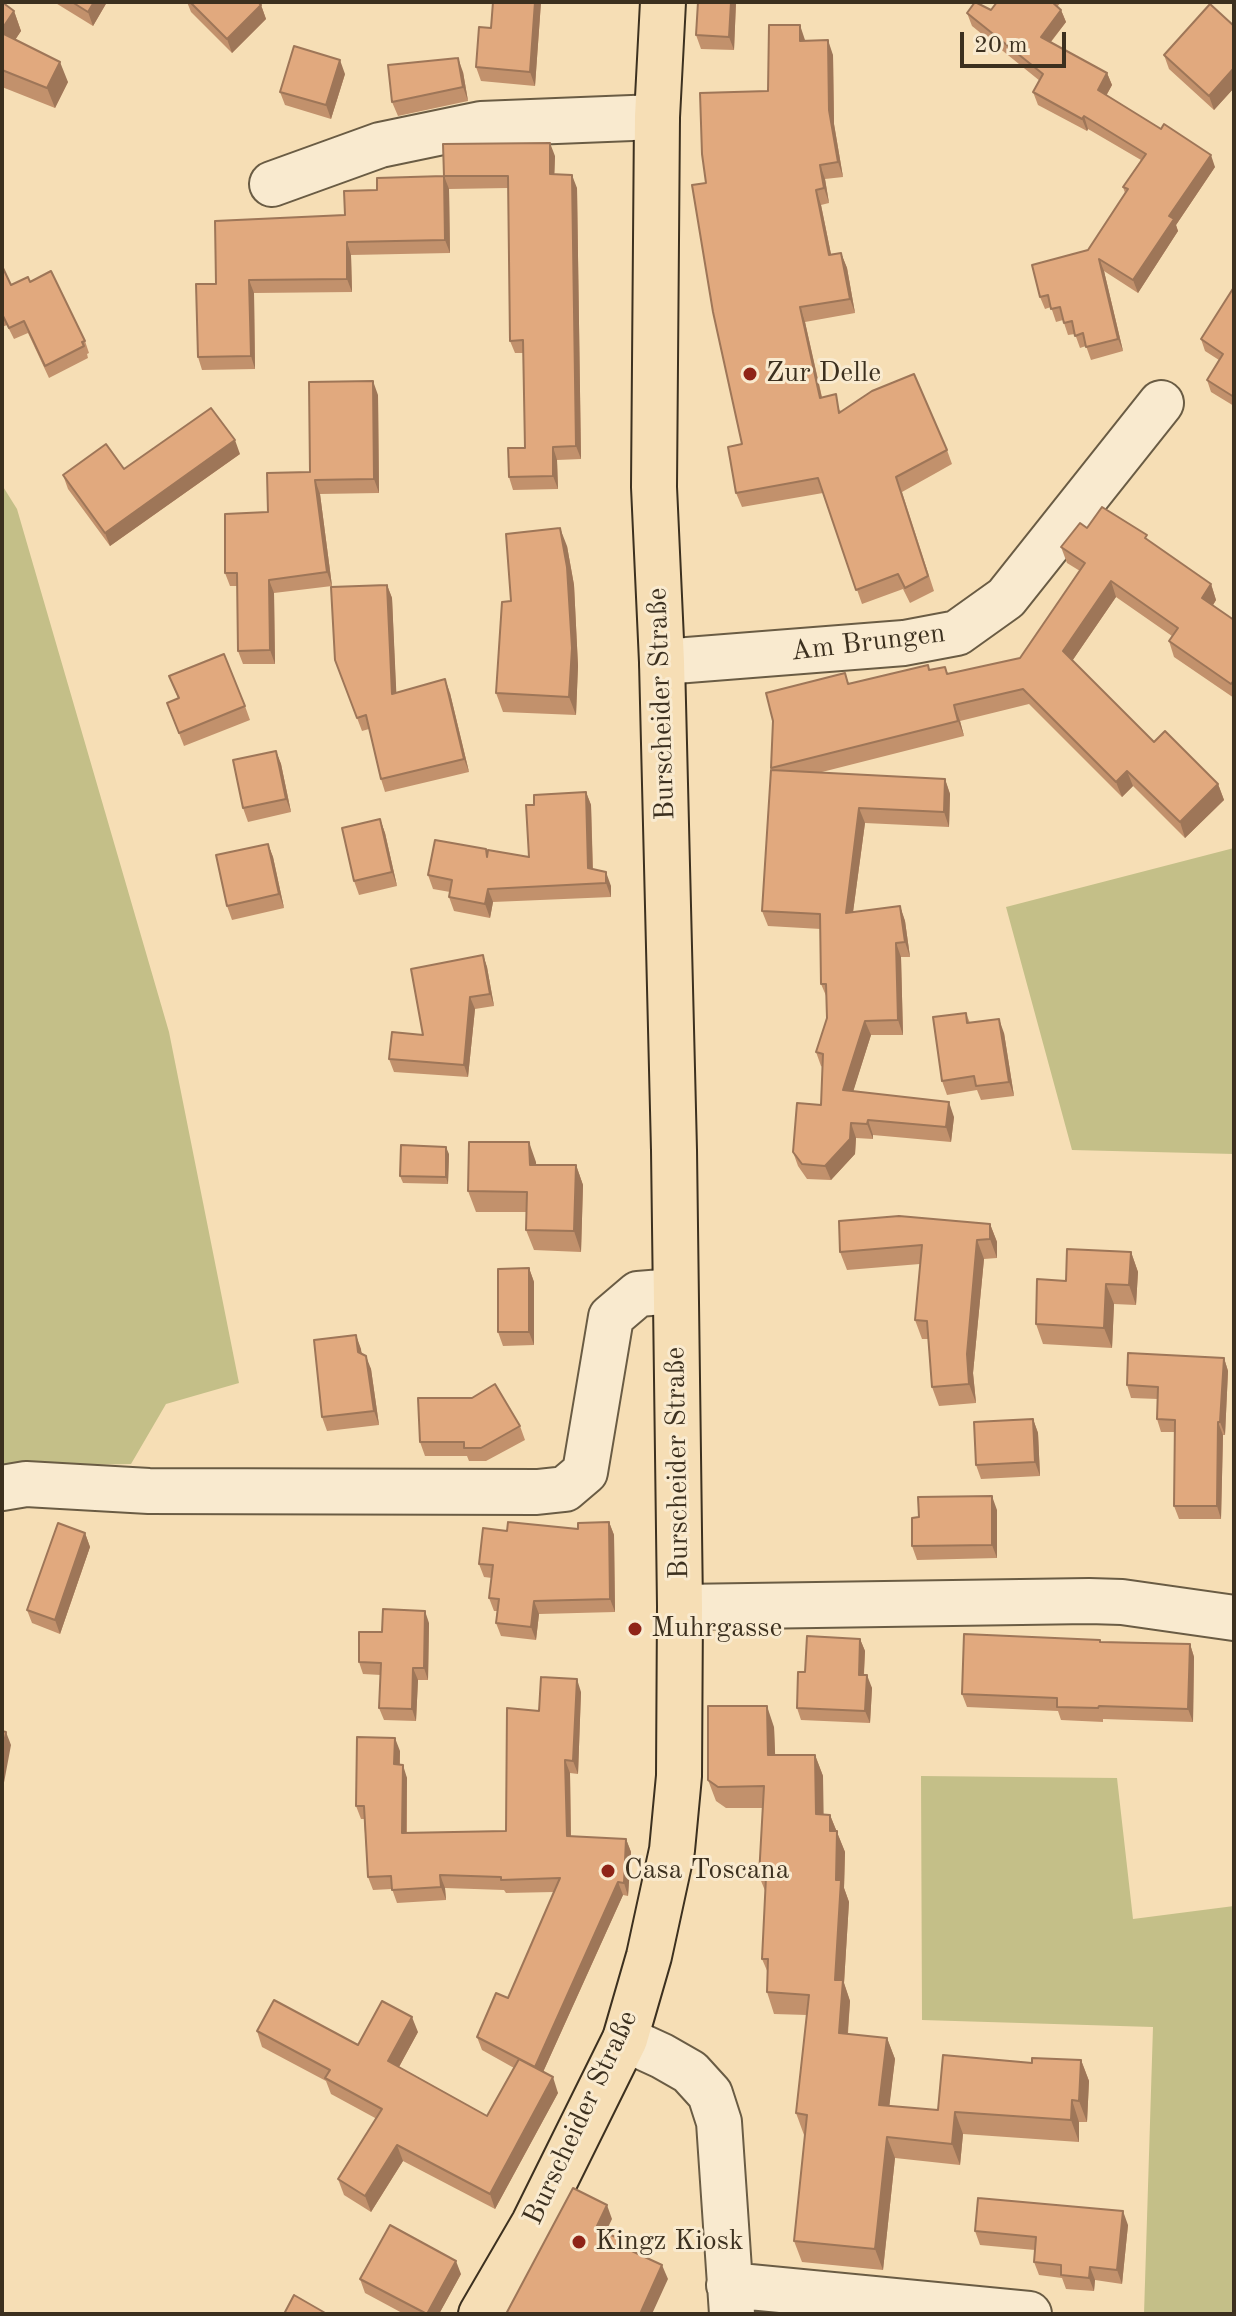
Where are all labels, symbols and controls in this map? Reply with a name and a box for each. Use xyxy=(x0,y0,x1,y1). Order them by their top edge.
scale bar xyxy=(964,16,1070,66)
text: 20 m xyxy=(974,34,1028,58)
place label: Zur Delle xyxy=(766,357,881,391)
marker: Zur Delle xyxy=(741,365,759,383)
street label: Burscheider Straße xyxy=(641,587,683,821)
street label: Am Brungen xyxy=(789,617,947,669)
street label: Burscheider Straße xyxy=(659,1346,697,1580)
place label: Muhrgasse xyxy=(651,1612,782,1646)
marker: Muhrgasse xyxy=(626,1620,644,1638)
place label: Casa Toscana xyxy=(624,1854,790,1888)
marker: Casa Toscana xyxy=(599,1862,617,1880)
street label: Burscheider Straße xyxy=(517,2005,645,2231)
place label: Kingz Kiosk xyxy=(595,2225,743,2259)
marker: Kingz Kiosk xyxy=(570,2233,588,2251)

